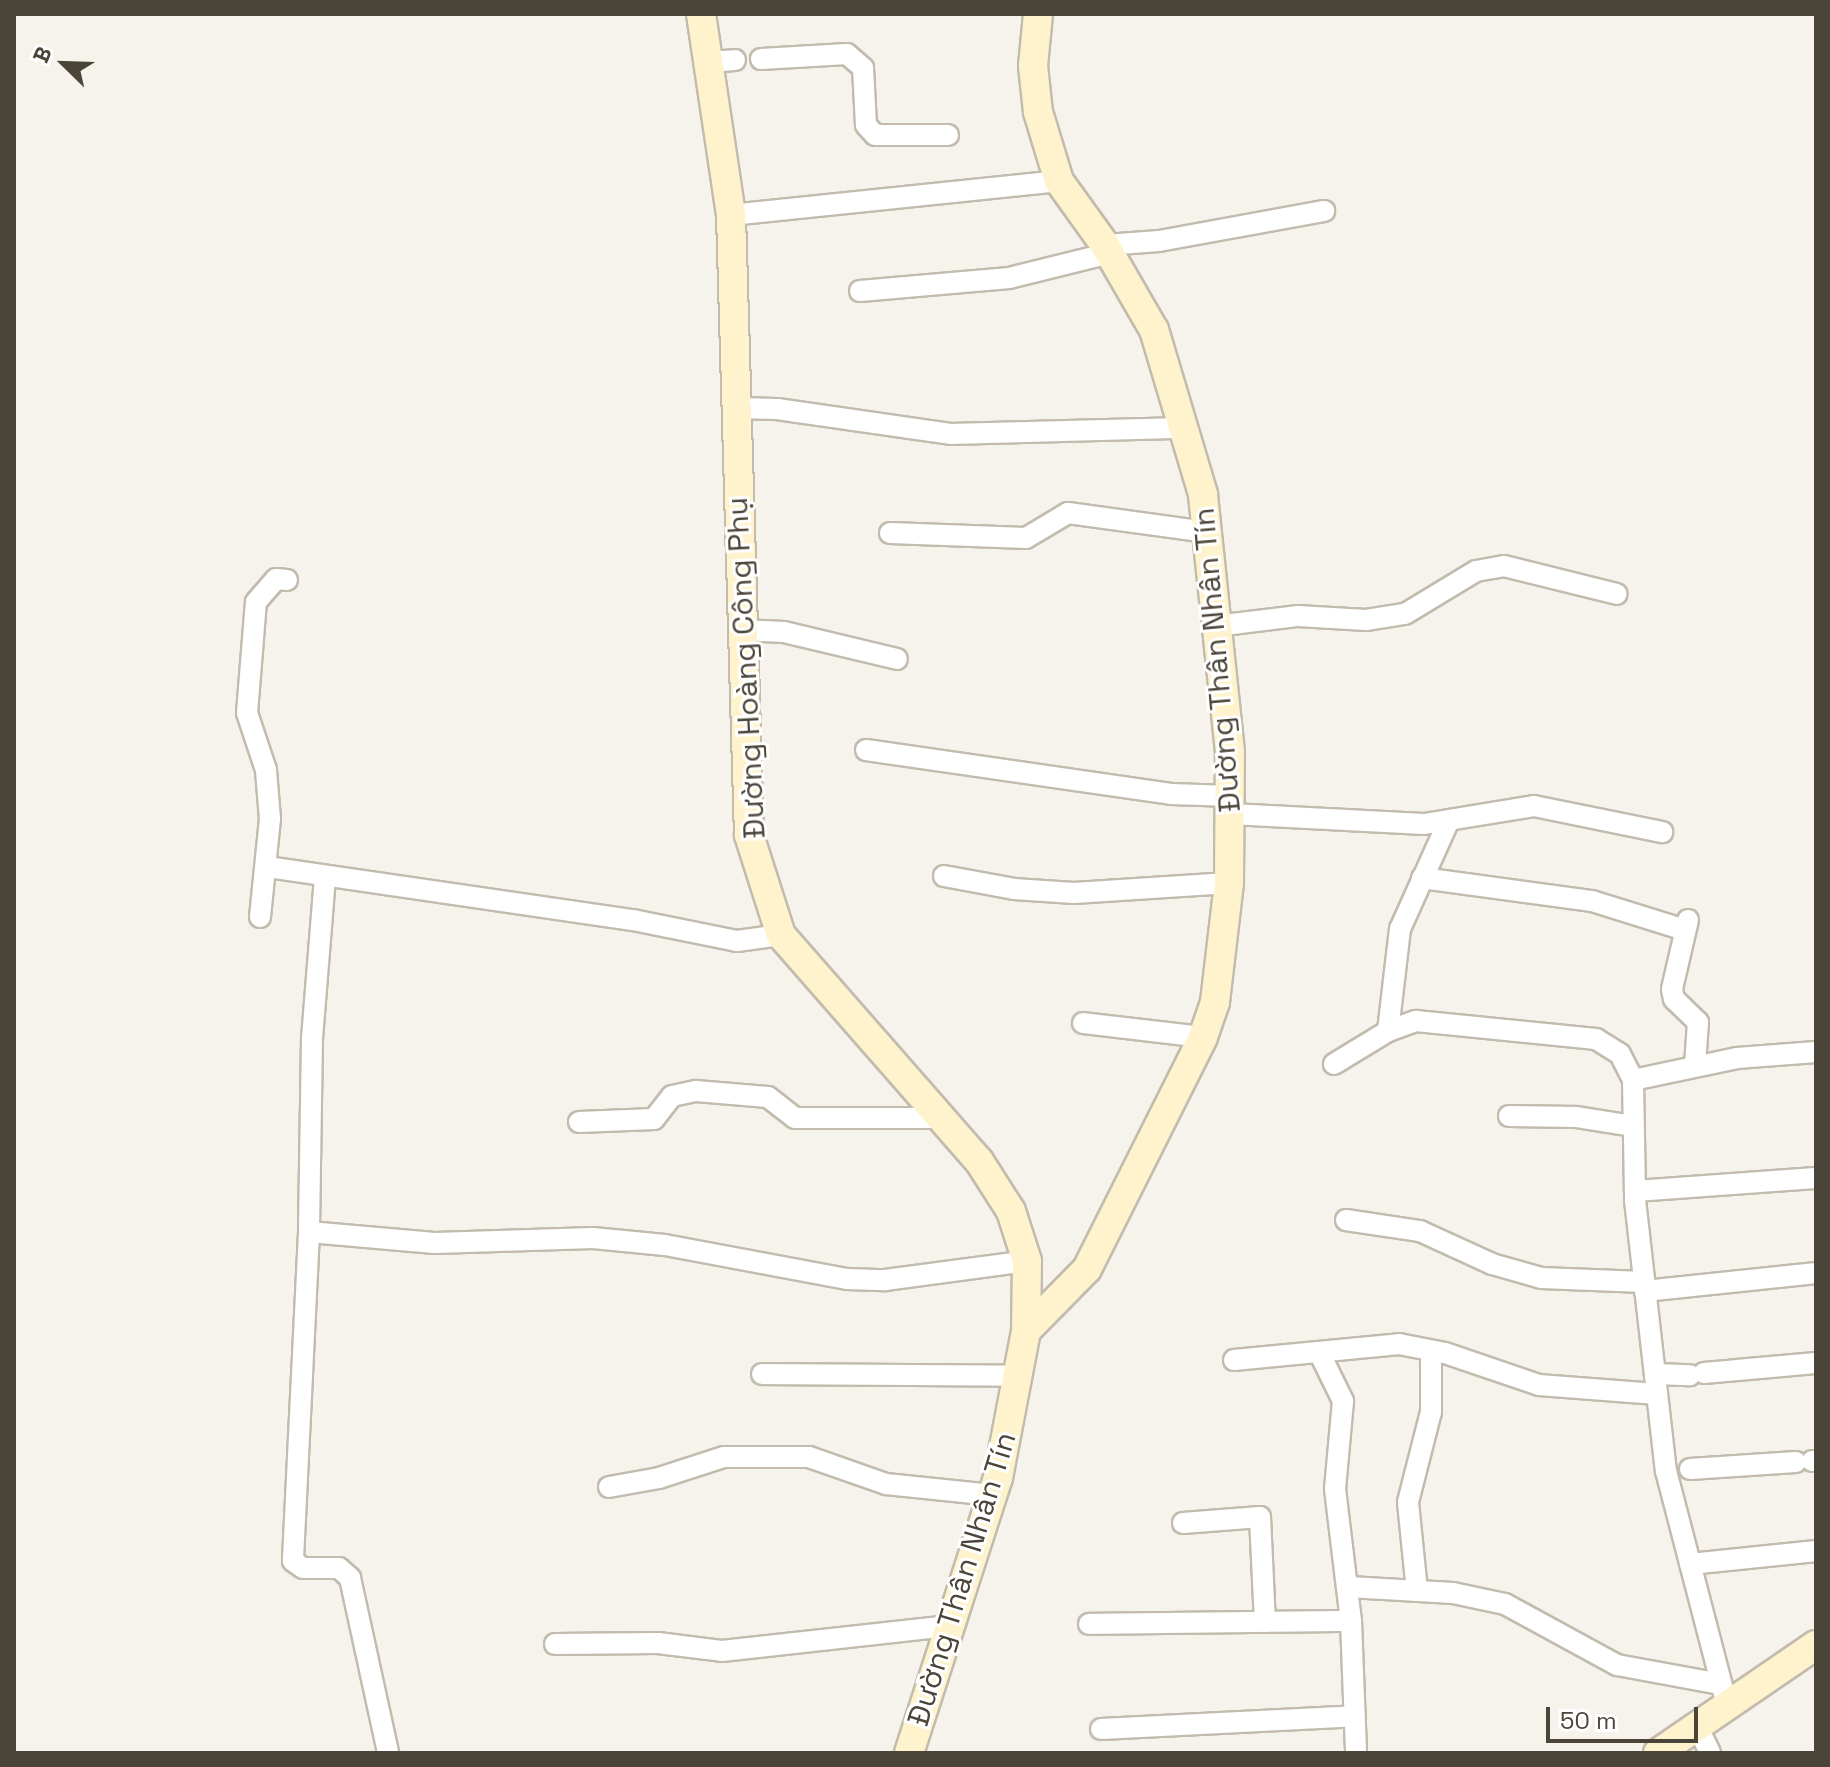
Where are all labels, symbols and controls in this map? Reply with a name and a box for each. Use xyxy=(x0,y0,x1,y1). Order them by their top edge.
north arrow xyxy=(24,24,104,104)
text: B xyxy=(26,42,58,67)
street label: Đường Hoàng Công Phụ xyxy=(719,496,773,840)
street label: Đường Thân Nhân Tín xyxy=(1186,506,1248,814)
street label: Đường Thân Nhân Tín xyxy=(900,1427,1024,1731)
scale bar xyxy=(1550,1691,1702,1741)
text: 50 m xyxy=(1560,1705,1617,1736)

